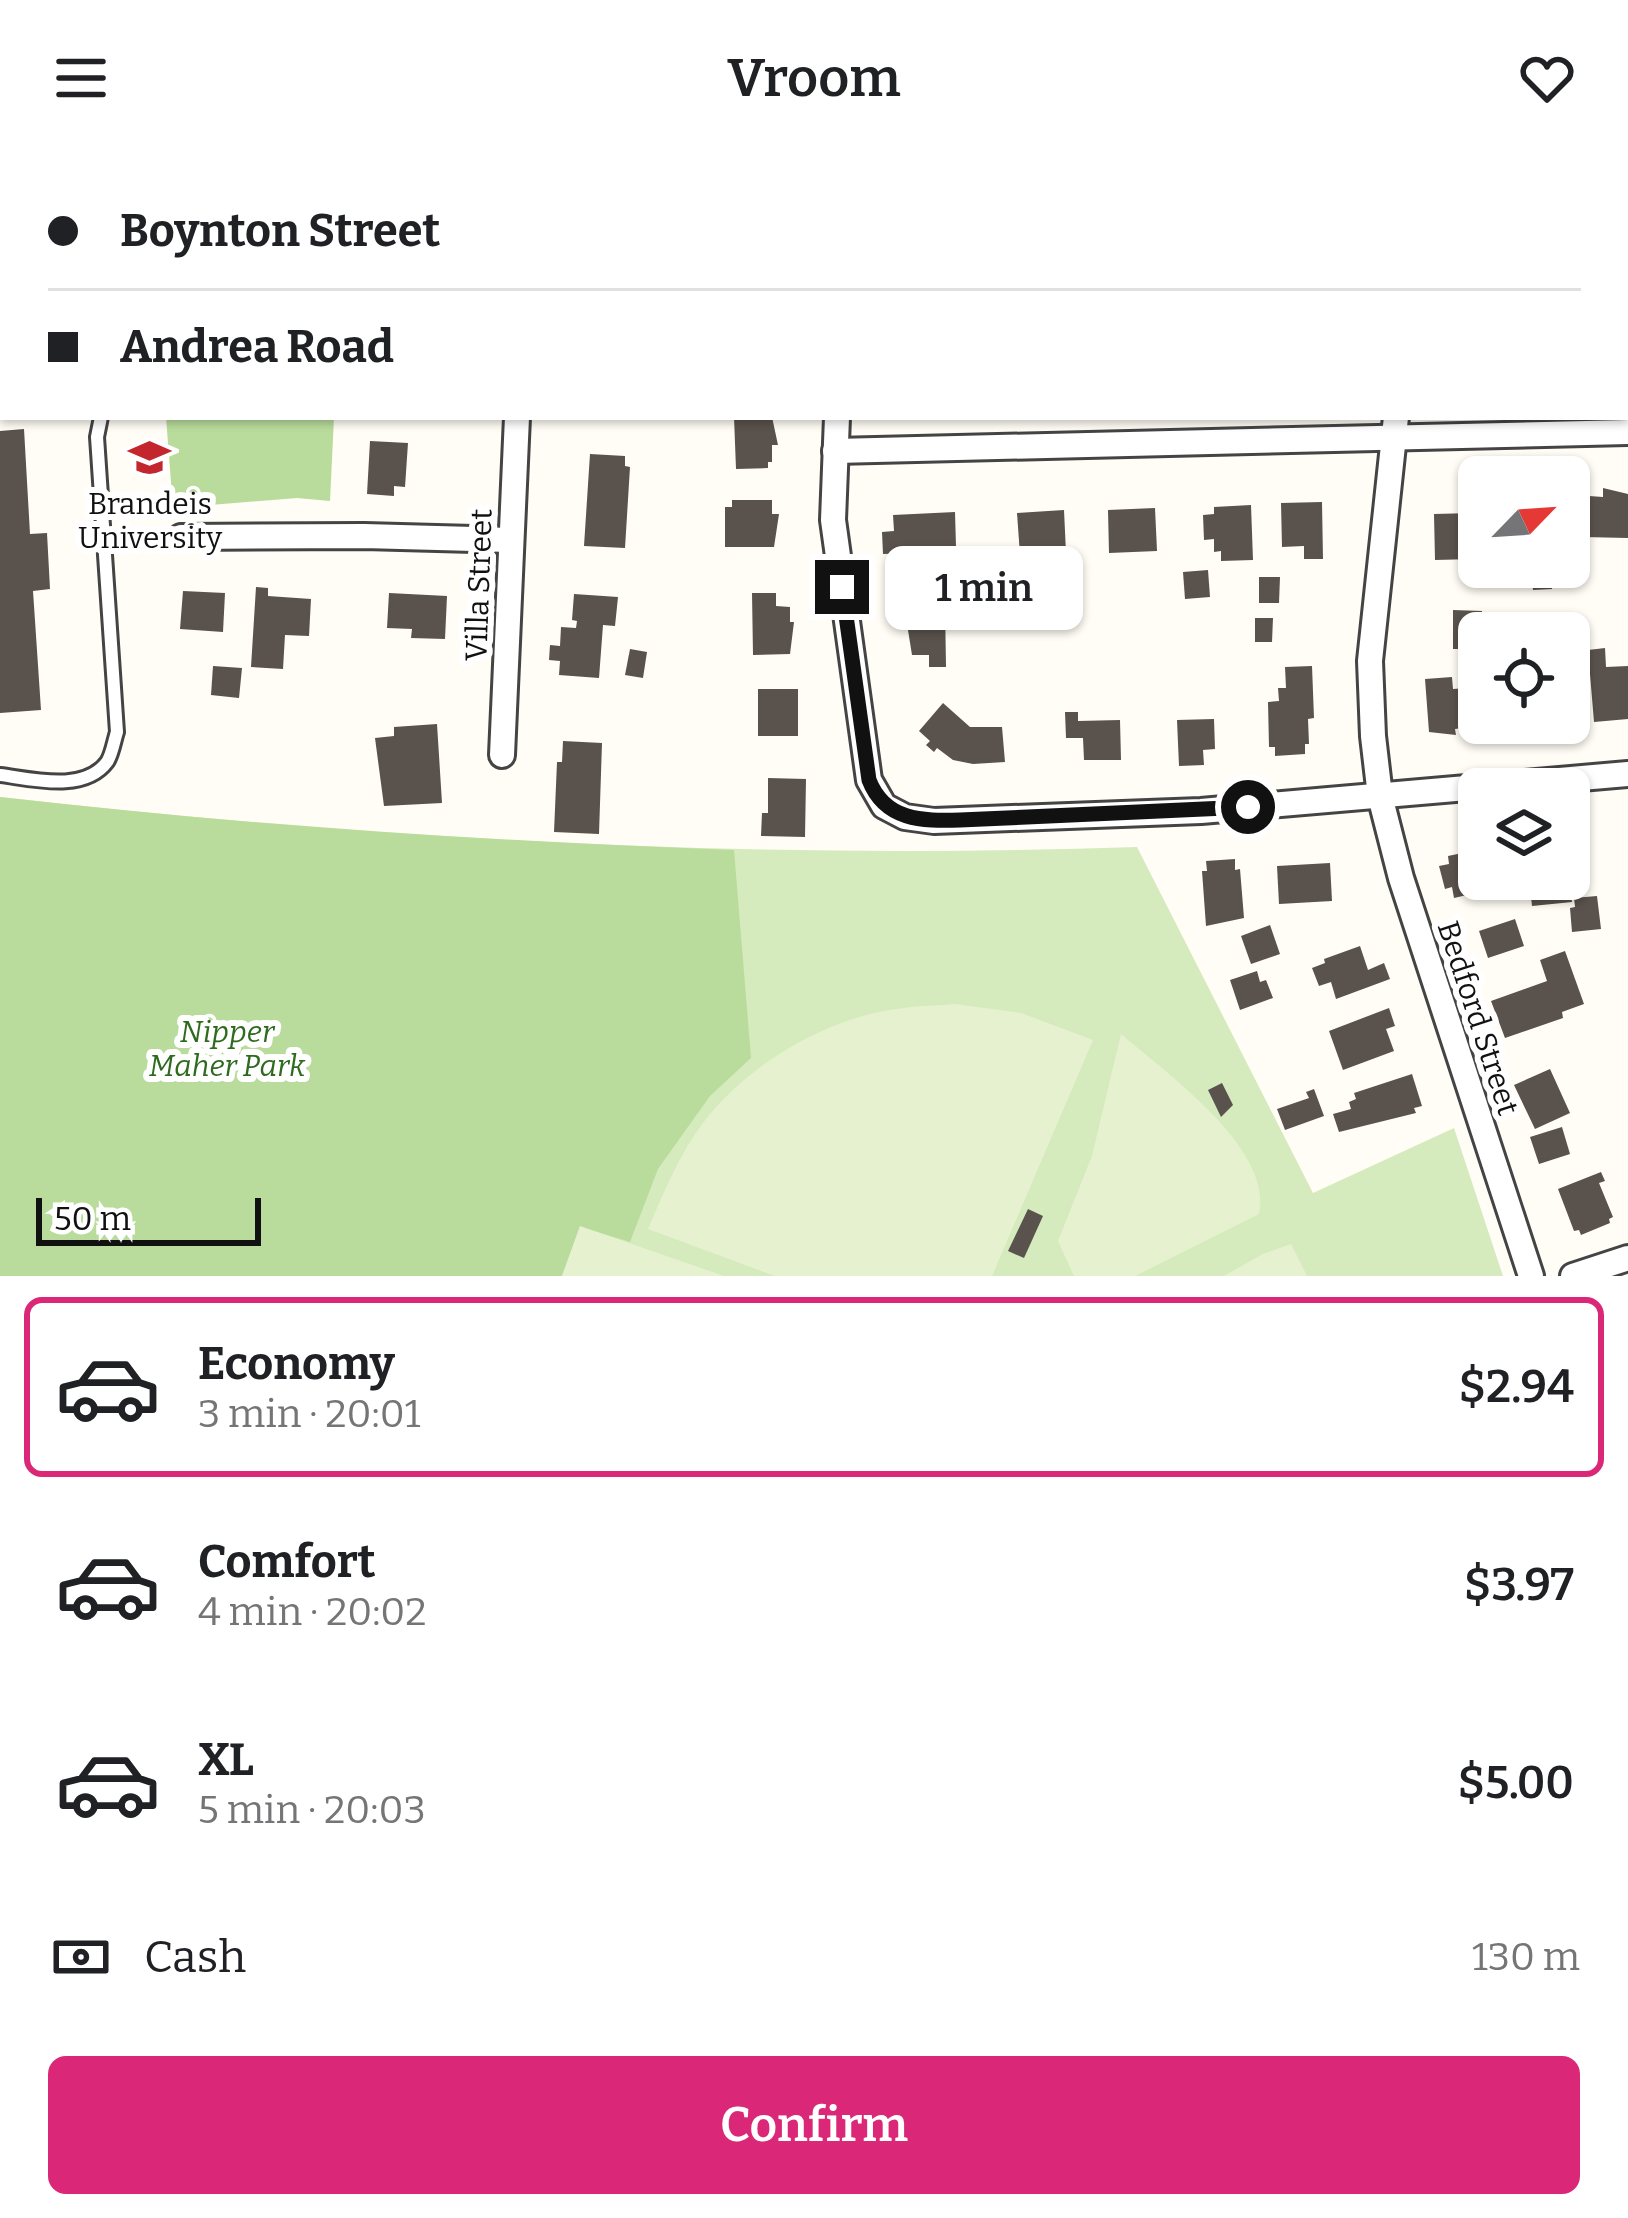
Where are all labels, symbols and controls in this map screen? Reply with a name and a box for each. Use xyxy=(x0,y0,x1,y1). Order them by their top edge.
icon: menu xyxy=(48,45,114,111)
icon: heart xyxy=(1514,45,1580,111)
text: Vroom xyxy=(727,46,901,110)
text: Boynton Street xyxy=(120,204,440,258)
text: Andrea Road xyxy=(120,320,394,374)
school or university icon: Brandeis University xyxy=(127,435,173,481)
north arrow xyxy=(1458,456,1590,588)
map controls xyxy=(1458,456,1590,900)
place label: Brandeis University xyxy=(78,486,222,556)
street label: Villa Street xyxy=(458,508,500,662)
callout: 1 min xyxy=(884,545,1082,629)
route end xyxy=(815,560,869,614)
text: 1 min xyxy=(935,565,1033,611)
button: locate xyxy=(1458,612,1590,744)
button: layers xyxy=(1458,768,1590,900)
route start xyxy=(1221,780,1275,834)
street label: Bedford Street xyxy=(1430,917,1526,1120)
park label: Nipper Maher Park xyxy=(149,1014,306,1084)
scale bar xyxy=(36,1192,261,1245)
text: 50 m xyxy=(54,1199,131,1239)
icon: car xyxy=(54,1333,162,1441)
text: Economy xyxy=(198,1337,395,1391)
text: $2.94 xyxy=(1459,1360,1574,1414)
text: 3 min · 20:01 xyxy=(198,1391,421,1437)
icon: car xyxy=(54,1531,162,1639)
text: Comfort xyxy=(198,1535,376,1589)
text: $3.97 xyxy=(1464,1558,1574,1612)
text: 4 min · 20:02 xyxy=(198,1589,427,1635)
icon: car xyxy=(54,1729,162,1837)
text: XL xyxy=(198,1733,254,1787)
text: $5.00 xyxy=(1457,1756,1574,1810)
text: 5 min · 20:03 xyxy=(198,1787,426,1833)
icon: cash xyxy=(48,1924,114,1990)
text: Cash xyxy=(144,1930,246,1984)
text: 130 m xyxy=(1472,1934,1580,1980)
button: Confirm xyxy=(48,2056,1580,2194)

